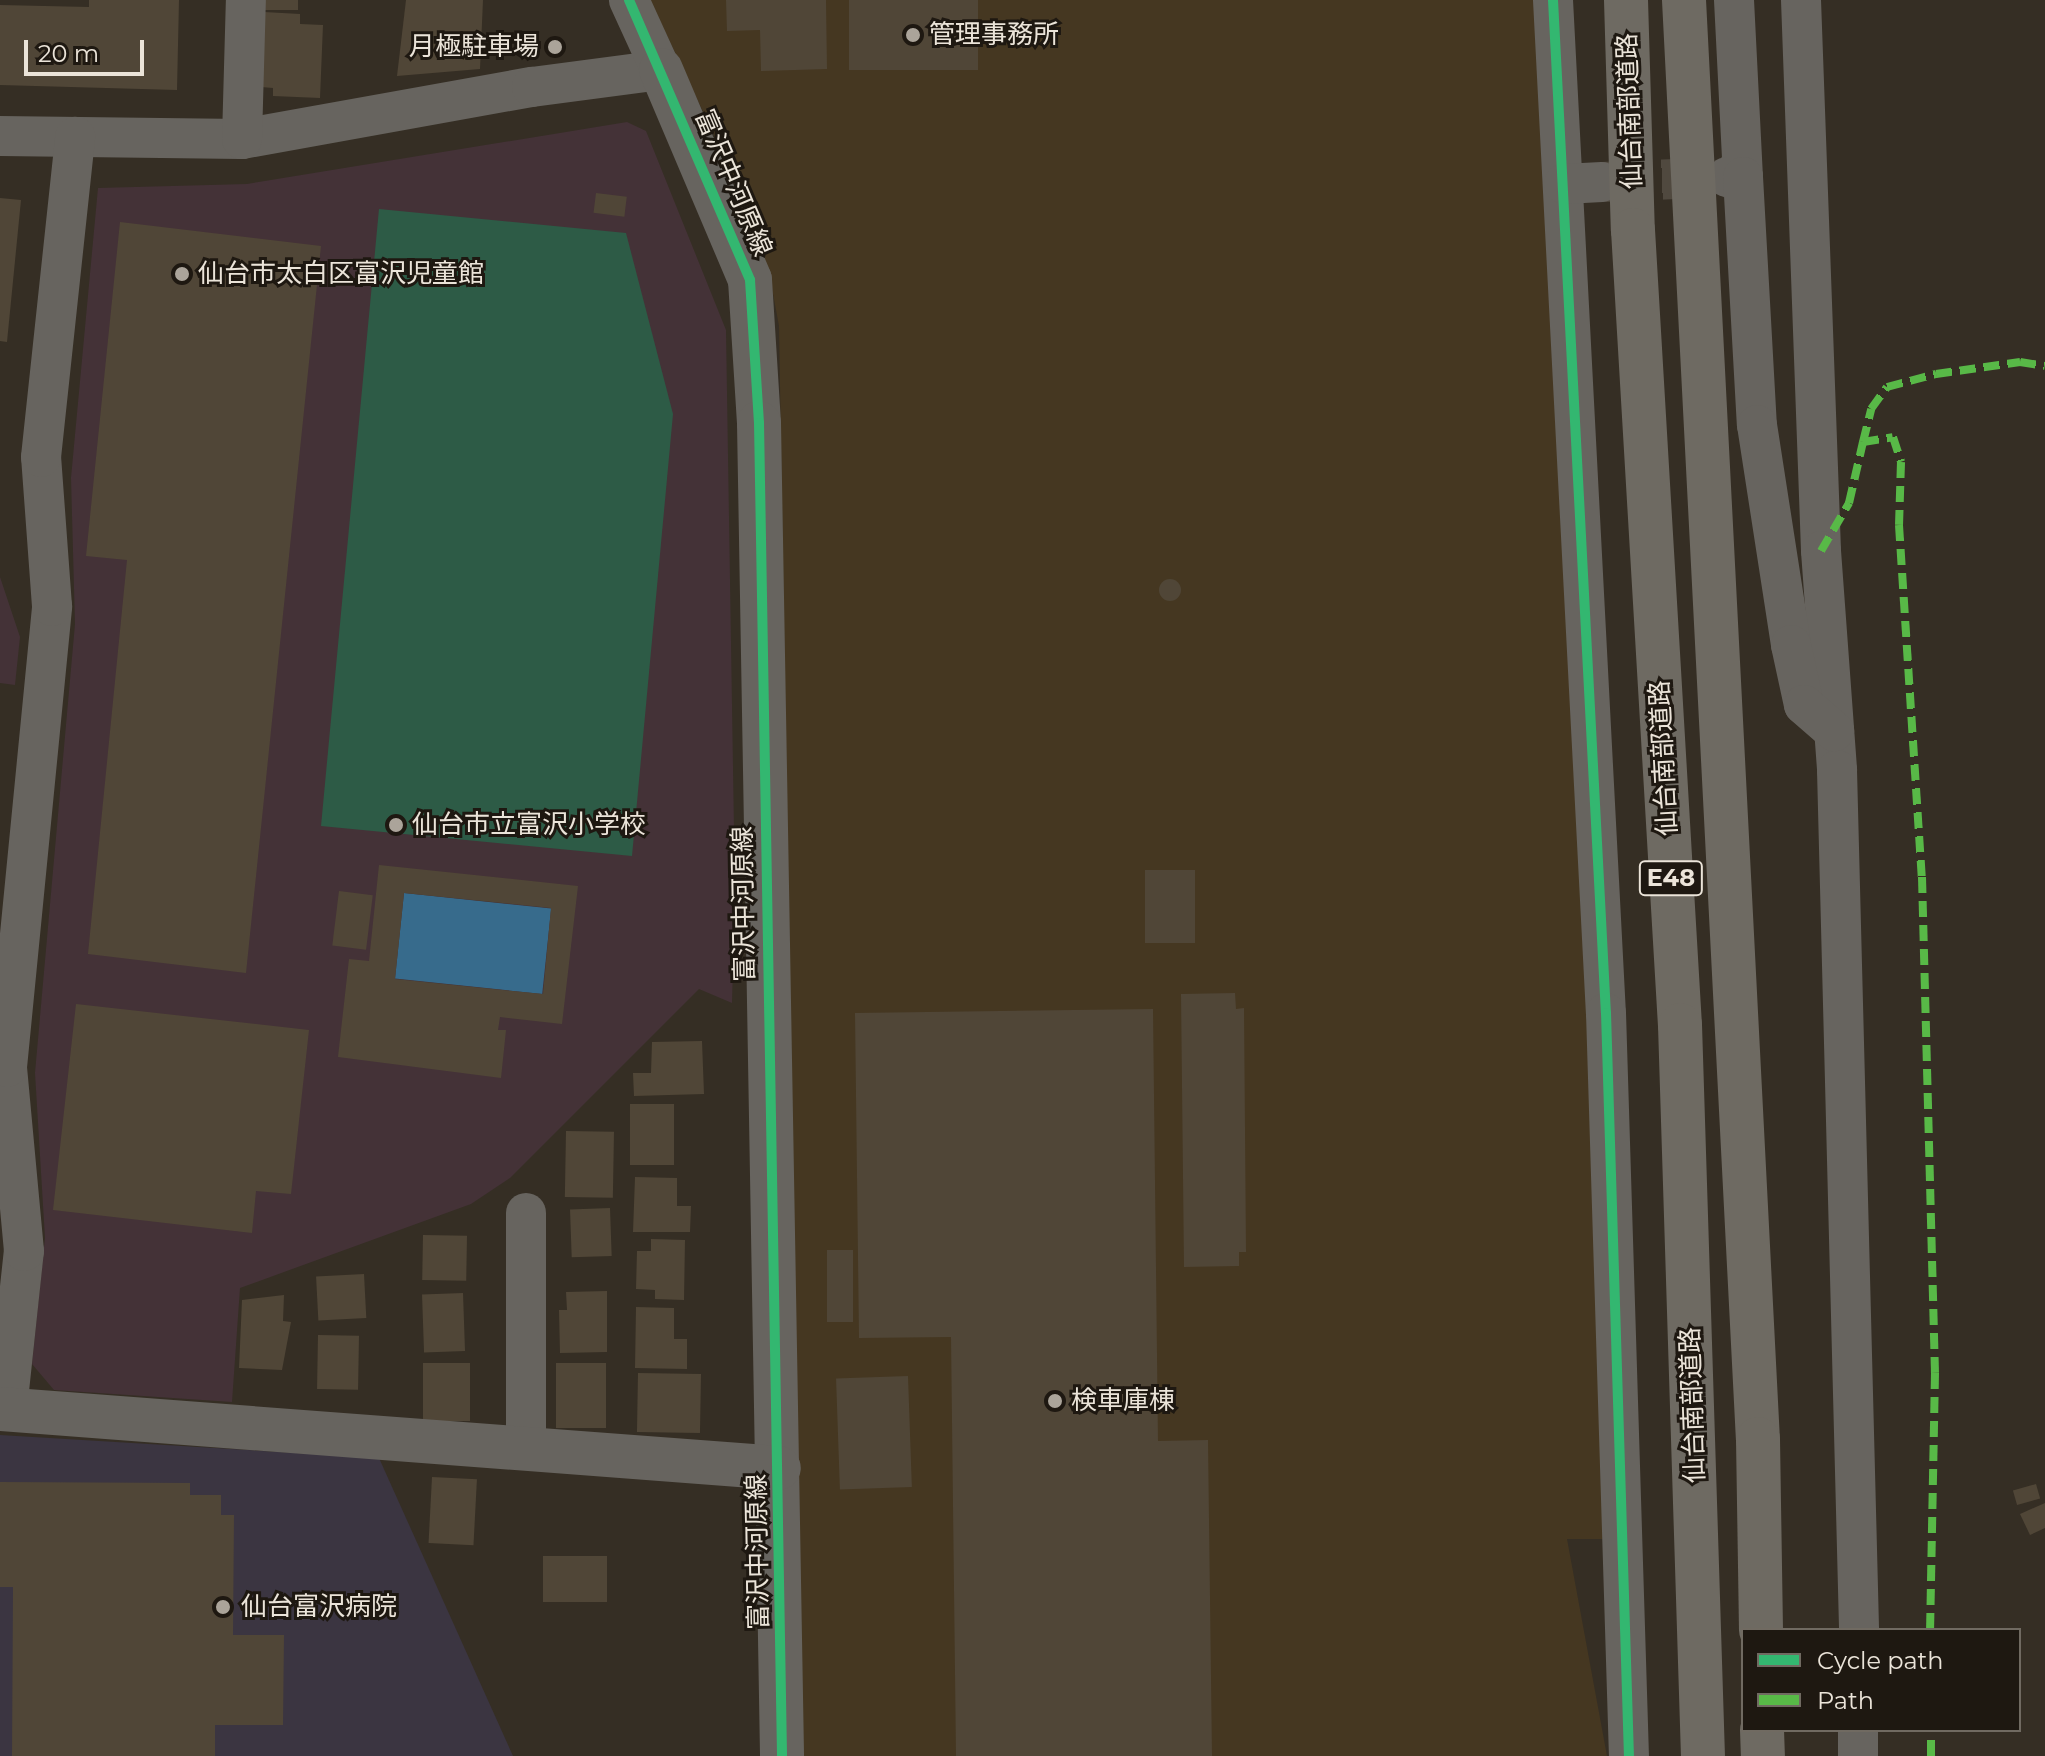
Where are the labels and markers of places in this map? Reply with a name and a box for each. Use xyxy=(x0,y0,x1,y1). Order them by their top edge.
place label: 管理事務所 xyxy=(929,19,1059,51)
marker: 管理事務所 xyxy=(904,26,922,44)
place label: 月極駐車場 xyxy=(409,31,539,63)
marker: 月極駐車場 xyxy=(546,38,564,56)
place label: 仙台市太白区富沢児童館 xyxy=(198,258,484,290)
marker: 仙台市太白区富沢児童館 xyxy=(173,265,191,283)
place label: 仙台市立富沢小学校 xyxy=(412,809,646,841)
marker: 仙台市立富沢小学校 xyxy=(387,816,405,834)
place label: 検車庫棟 xyxy=(1071,1385,1175,1417)
marker: 検車庫棟 xyxy=(1046,1392,1064,1410)
place label: 仙台富沢病院 xyxy=(241,1591,397,1623)
marker: 仙台富沢病院 xyxy=(212,1596,234,1618)

